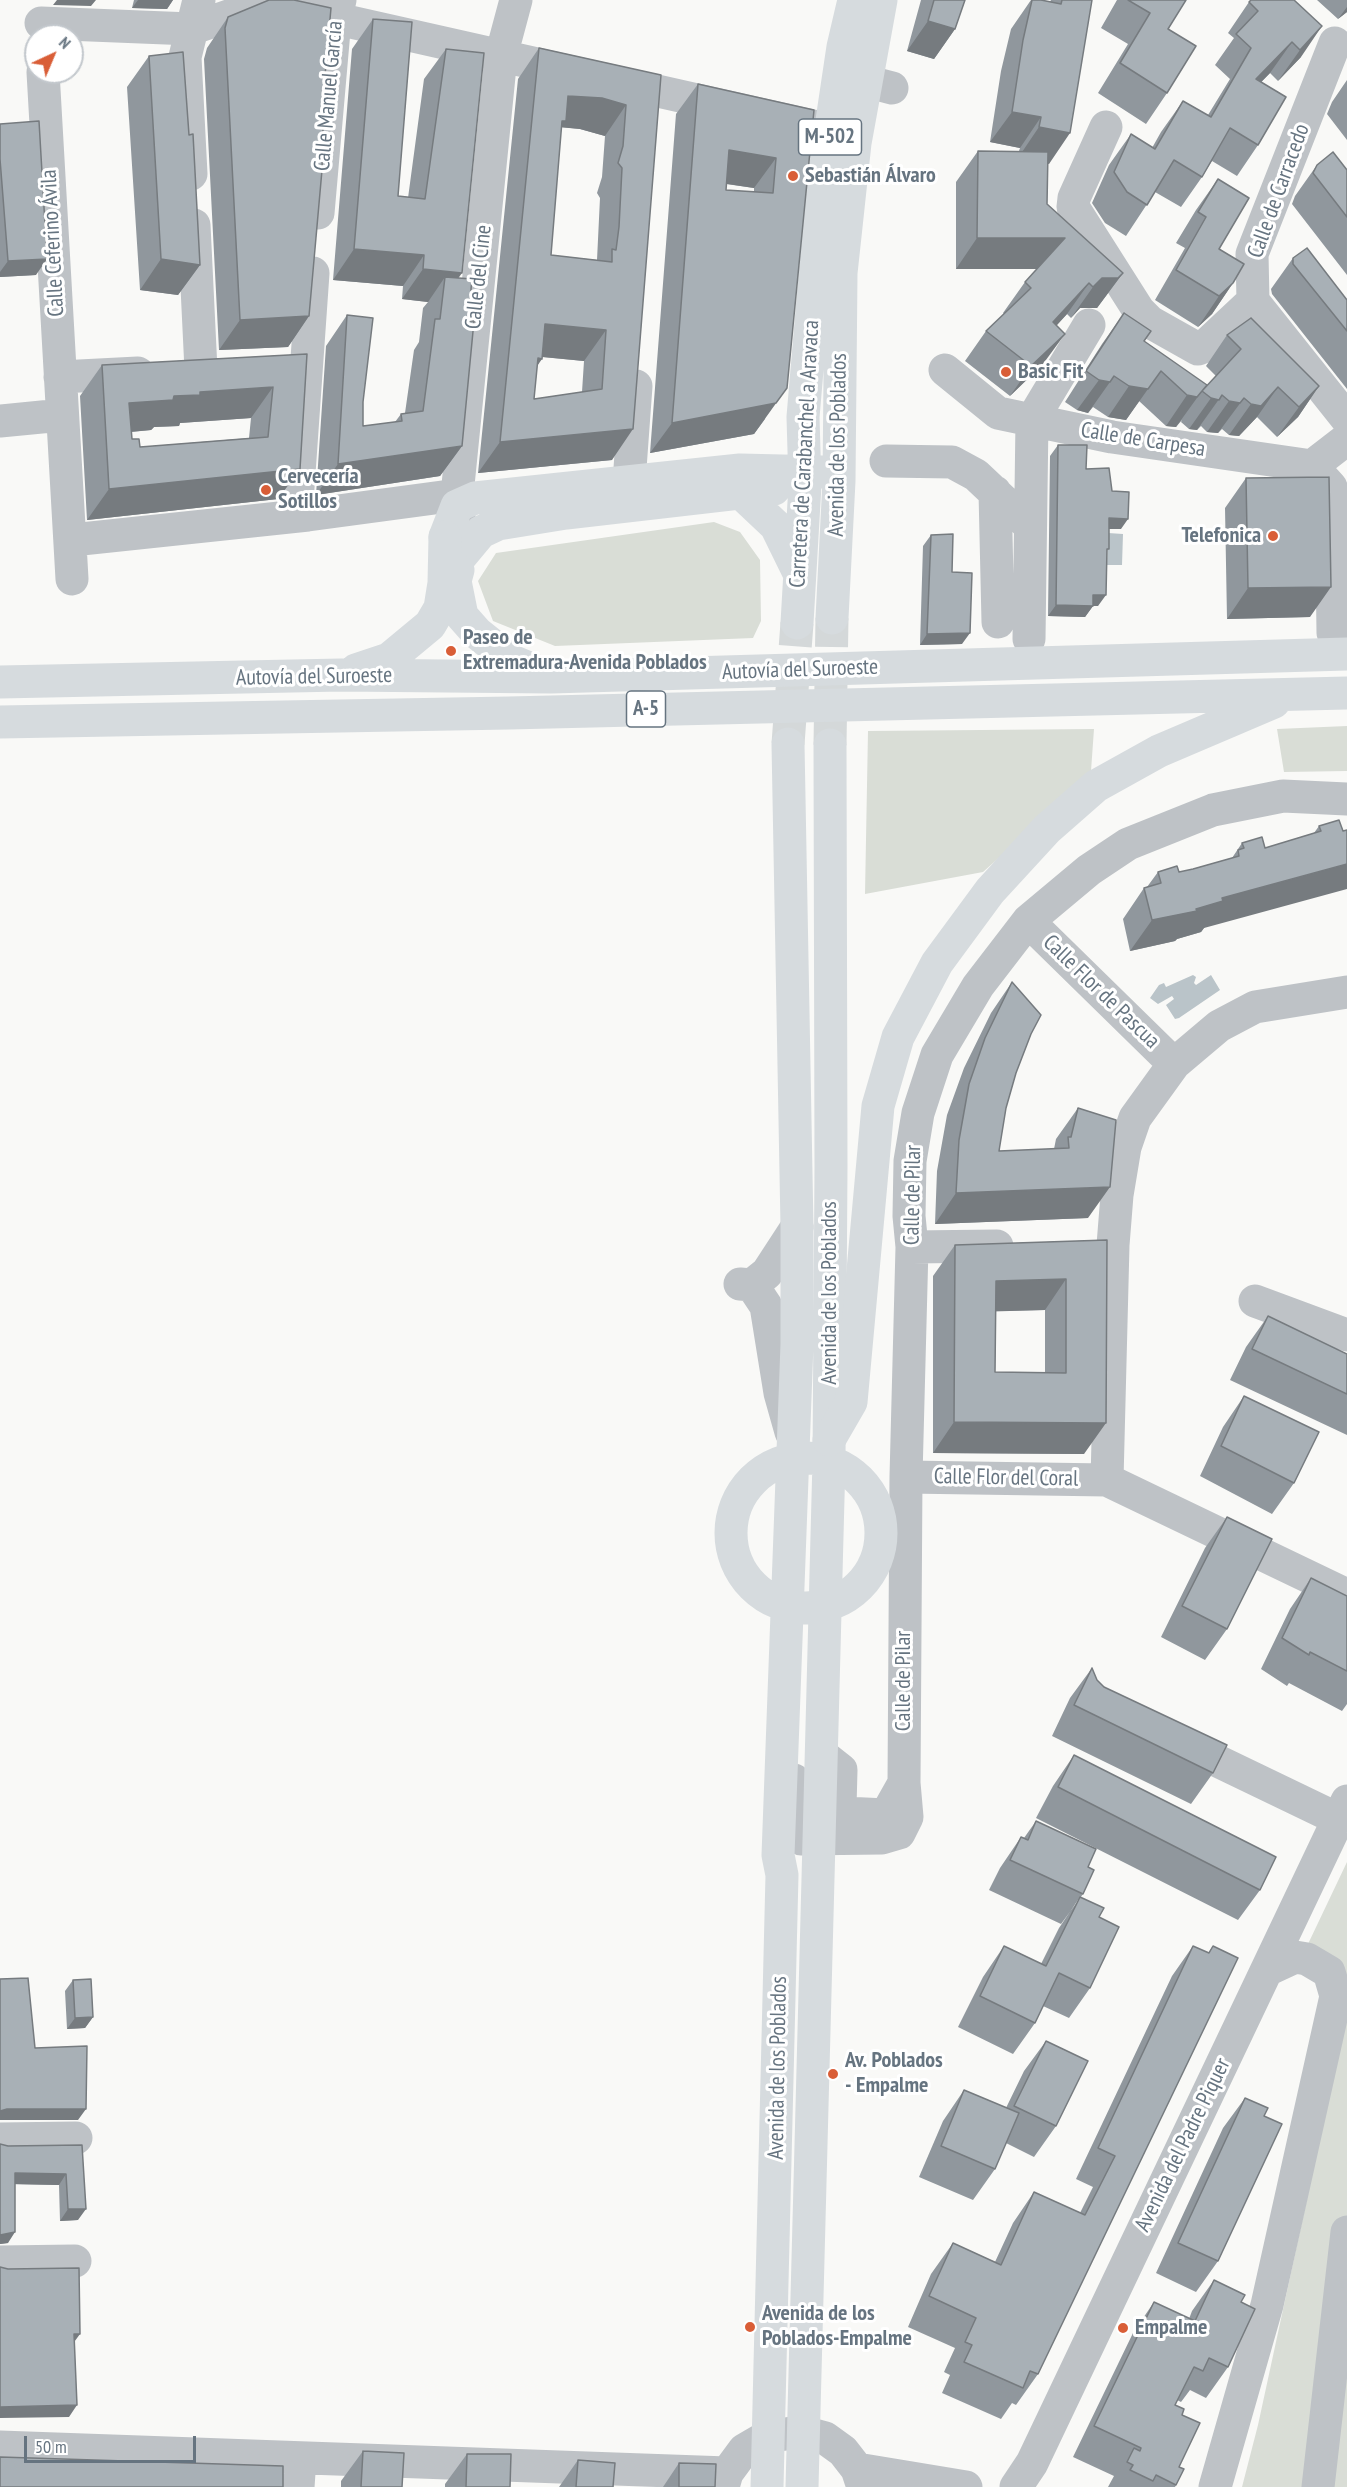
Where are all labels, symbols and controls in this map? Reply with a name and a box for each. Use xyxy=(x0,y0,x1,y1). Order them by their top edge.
street label: Calle Manuel García xyxy=(309,20,349,172)
north arrow xyxy=(24,24,84,84)
text: N xyxy=(55,32,75,53)
road number: M-502 xyxy=(798,119,862,155)
street label: Calle de Carracedo xyxy=(1243,120,1315,262)
place label: Sebastián Álvaro xyxy=(805,163,936,189)
street label: Calle Ceferino Ávila xyxy=(36,169,70,317)
marker: Sebastián Álvaro xyxy=(786,169,800,183)
street label: Calle del Cine xyxy=(460,224,498,330)
street label: Carretera de Carabanchel a Aravaca xyxy=(785,320,825,588)
street label: Avenida de los Poblados xyxy=(823,353,853,537)
place label: Basic Fit xyxy=(1018,359,1083,385)
marker: Basic Fit xyxy=(999,365,1013,379)
street label: Calle de Carpesa xyxy=(1079,417,1207,463)
place label: Cervecería Sotillos xyxy=(278,464,359,516)
marker: Cervecería Sotillos xyxy=(259,483,273,497)
place label: Telefonica xyxy=(1181,523,1261,549)
marker: Telefonica xyxy=(1266,529,1280,543)
place label: Paseo de Extremadura-Avenida Poblados xyxy=(463,625,707,676)
marker: Paseo de Extremadura-Avenida Poblados xyxy=(444,644,458,658)
street label: Autovía del Suroeste xyxy=(721,654,879,686)
street label: Autovía del Suroeste xyxy=(236,662,392,692)
road number: A-5 xyxy=(626,691,666,727)
street label: Calle Flor de Pascua xyxy=(1037,930,1165,1054)
street label: Calle de Pilar xyxy=(899,1145,927,1245)
street label: Avenida de los Poblados xyxy=(817,1201,843,1385)
street label: Calle Flor del Coral xyxy=(934,1464,1078,1492)
street label: Calle de Pilar xyxy=(891,1631,917,1731)
street label: Avenida de los Poblados xyxy=(763,1976,793,2160)
place label: Av. Poblados - Empalme xyxy=(845,2048,943,2100)
street label: Avenida del Padre Piquer xyxy=(1130,2054,1236,2236)
marker: Av. Poblados - Empalme xyxy=(826,2067,840,2081)
place label: Avenida de los Poblados-Empalme xyxy=(762,2301,912,2352)
place label: Empalme xyxy=(1135,2315,1207,2341)
marker: Avenida de los Poblados-Empalme xyxy=(743,2320,757,2334)
marker: Empalme xyxy=(1116,2321,1130,2335)
scale bar xyxy=(27,2424,200,2462)
text: 50 m xyxy=(35,2435,67,2458)

